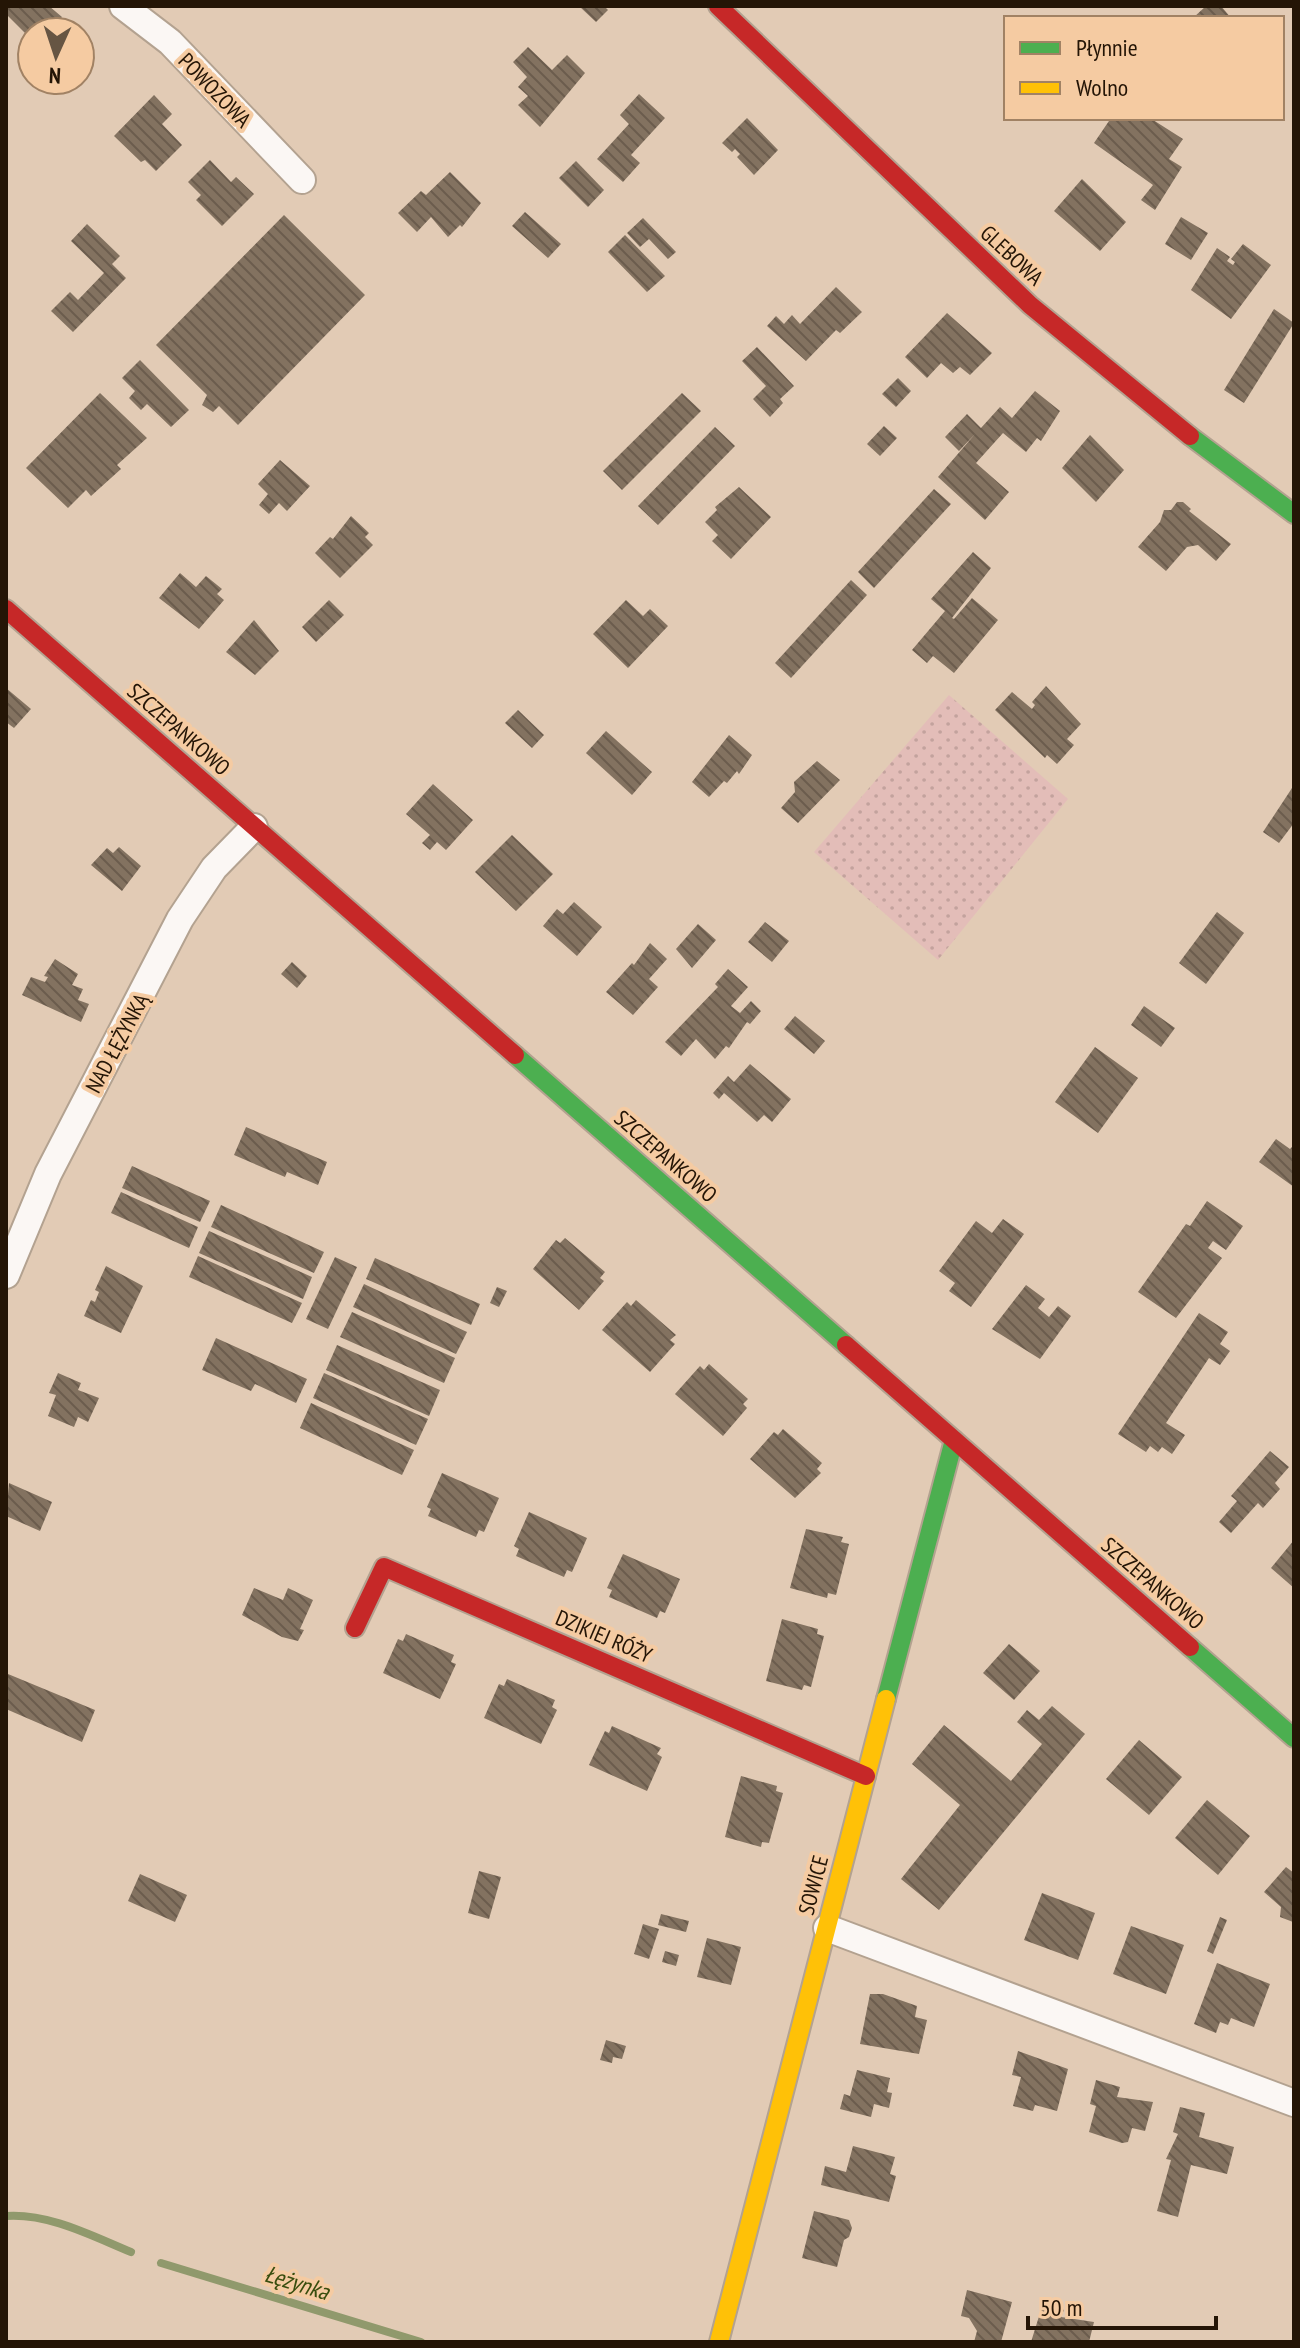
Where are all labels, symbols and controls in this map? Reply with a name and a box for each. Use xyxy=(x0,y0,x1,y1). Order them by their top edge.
north arrow xyxy=(16,16,96,96)
legend xyxy=(1004,16,1284,120)
text: Płynnie xyxy=(1076,32,1138,63)
street label: POWOZOWA xyxy=(173,47,258,134)
text: N xyxy=(48,62,62,90)
text: Wolno xyxy=(1076,72,1128,103)
street label: GLEBOWA xyxy=(975,219,1050,292)
street label: SZCZEPANKOWO xyxy=(122,677,236,781)
street label: NAD ŁĘŻYNKĄ xyxy=(79,988,155,1098)
street label: SZCZEPANKOWO xyxy=(609,1104,723,1208)
street label: SZCZEPANKOWO xyxy=(1096,1531,1210,1635)
street label: DZIKIEJ RÓŻY xyxy=(552,1603,656,1669)
street label: SOWICE xyxy=(792,1852,834,1918)
water label: Łężynka xyxy=(261,2258,334,2307)
scale bar xyxy=(1028,2280,1216,2330)
text: 50 m xyxy=(1040,2292,1082,2323)

